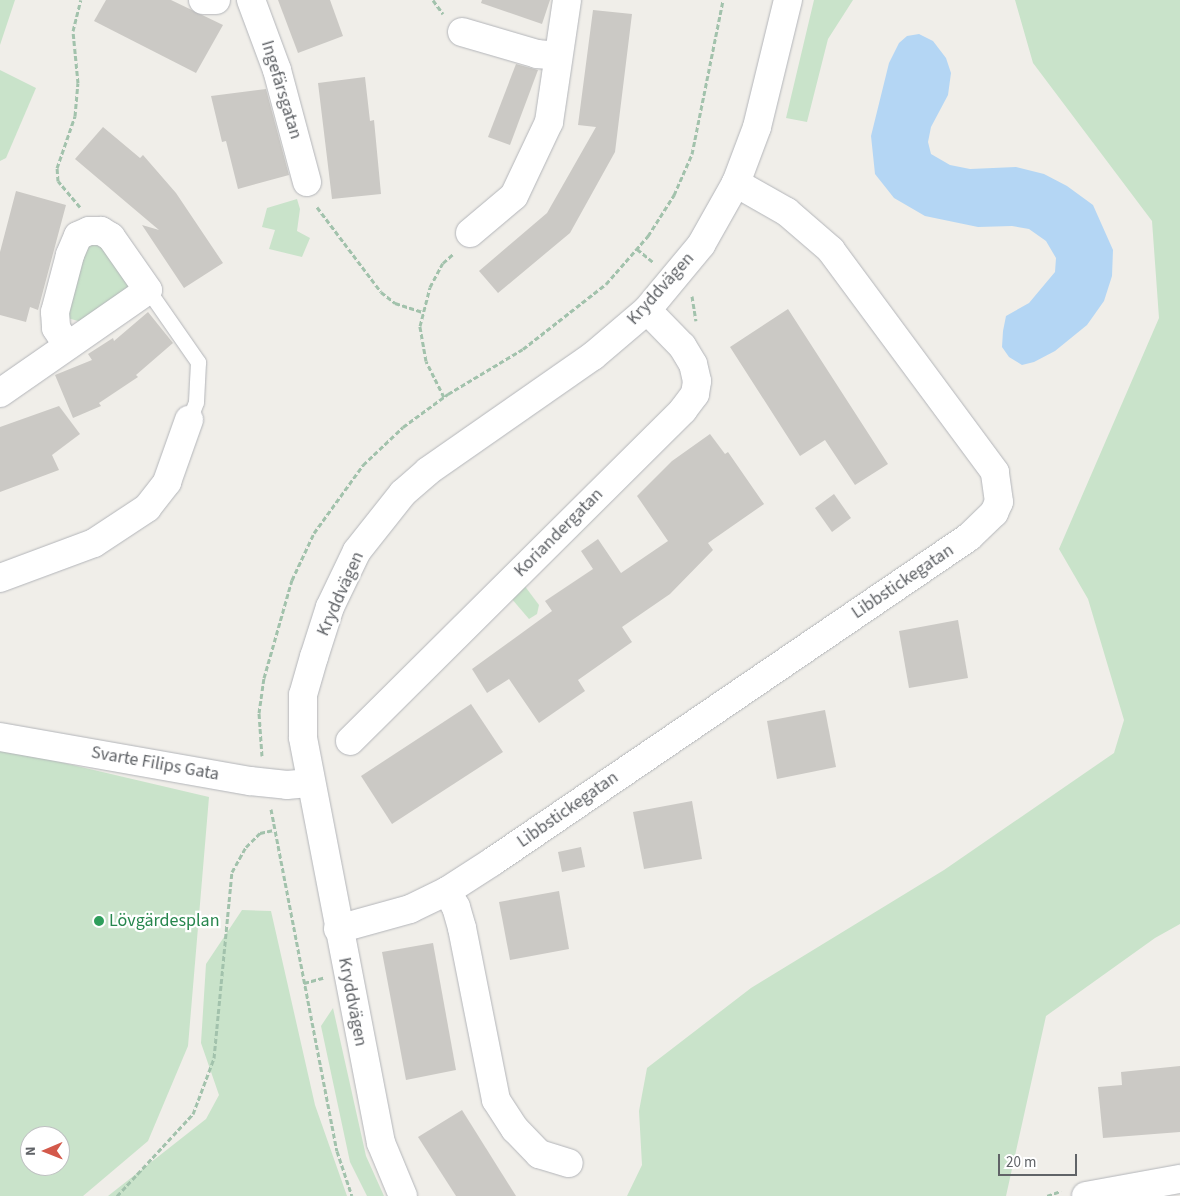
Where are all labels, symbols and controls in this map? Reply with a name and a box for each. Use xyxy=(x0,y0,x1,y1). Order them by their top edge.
street label: Ingefärsgatan xyxy=(256,38,306,142)
street label: Kryddvägen xyxy=(623,248,699,330)
street label: Koriandergatan xyxy=(510,484,608,582)
street label: Libbstickegatan xyxy=(848,540,958,624)
street label: Kryddvägen xyxy=(313,548,369,640)
street label: Svarte Filips Gata xyxy=(89,742,221,786)
street label: Libbstickegatan xyxy=(513,767,623,853)
place label: Lövgärdesplan xyxy=(109,910,220,932)
marker: Lövgärdesplan xyxy=(93,915,105,927)
street label: Kryddvägen xyxy=(333,956,371,1048)
north arrow xyxy=(20,1126,70,1176)
scale bar xyxy=(1000,1144,1079,1176)
text: N xyxy=(21,1146,41,1156)
text: 20 m xyxy=(1006,1152,1036,1173)

